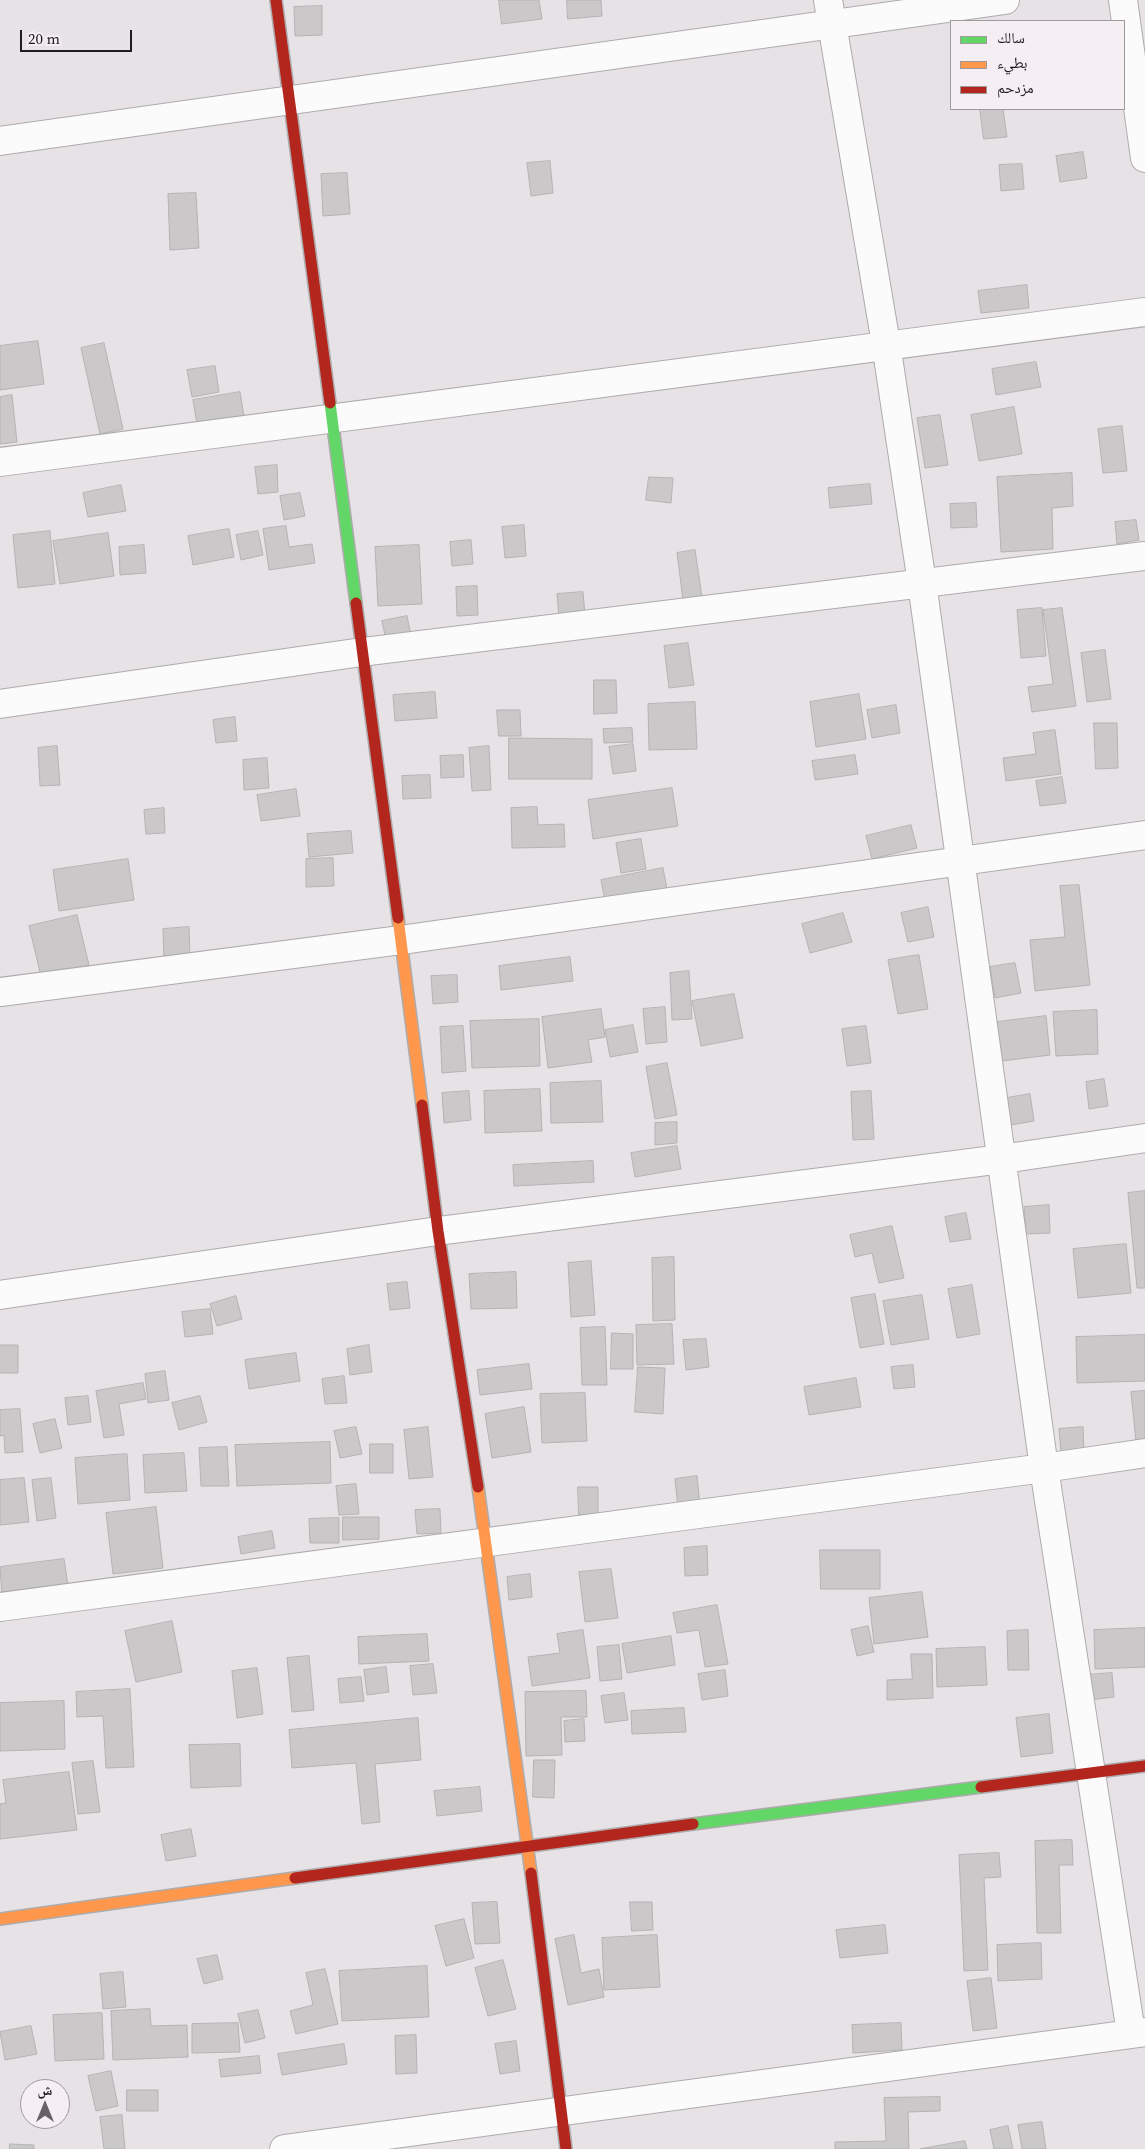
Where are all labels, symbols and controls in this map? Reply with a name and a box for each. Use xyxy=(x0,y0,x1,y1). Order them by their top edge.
scale bar xyxy=(22,20,135,52)
legend xyxy=(950,20,1125,110)
text: سالك xyxy=(997,27,1025,48)
text: 20 m xyxy=(28,28,60,49)
text: بطيء xyxy=(997,52,1027,73)
text: مزدحم xyxy=(997,77,1034,98)
north arrow xyxy=(20,2079,70,2129)
text: ش xyxy=(38,2080,52,2100)

